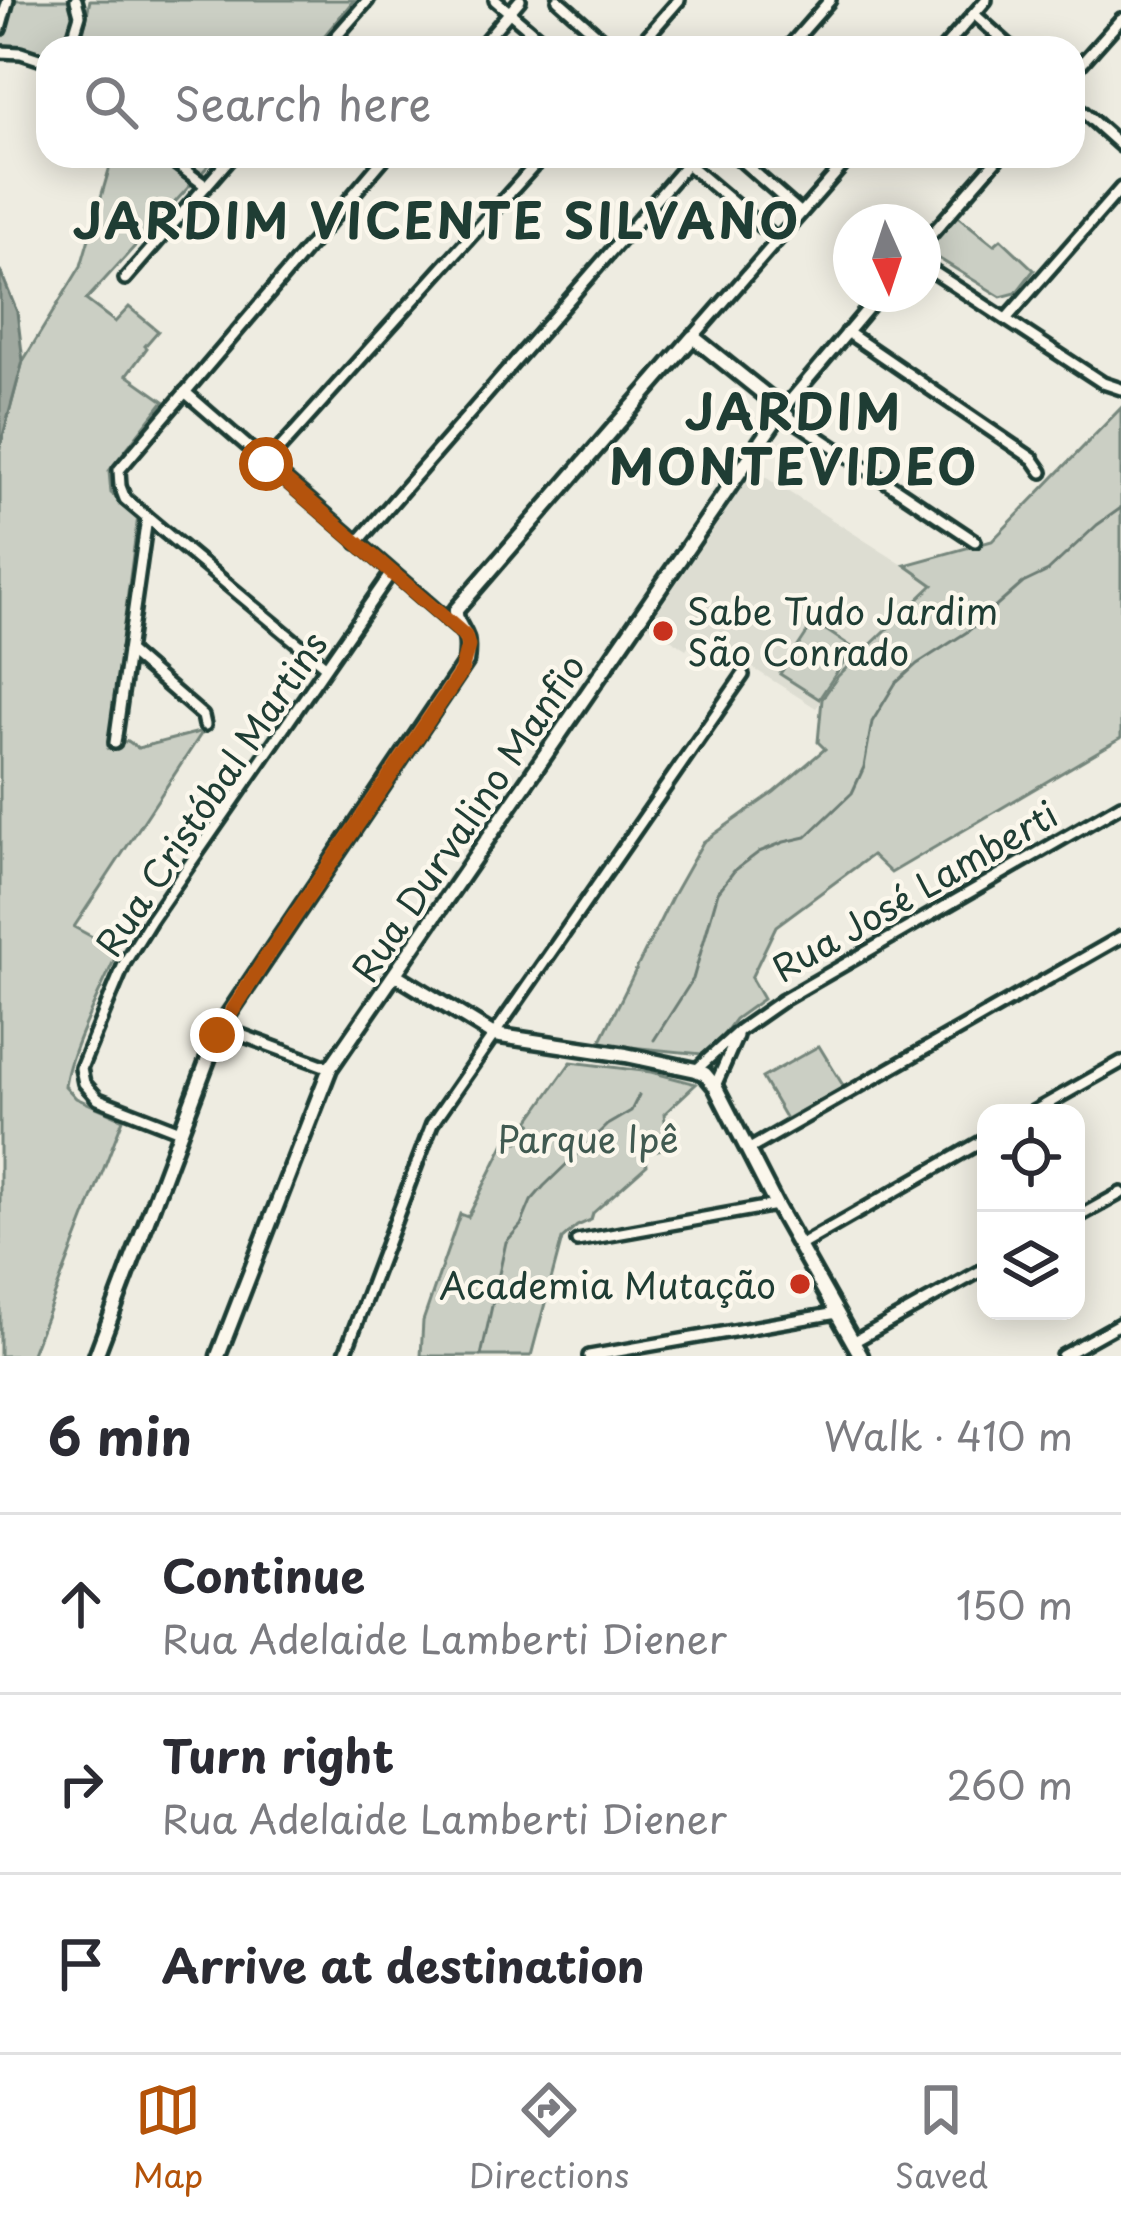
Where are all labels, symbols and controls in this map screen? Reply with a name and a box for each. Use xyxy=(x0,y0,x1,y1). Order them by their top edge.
search box xyxy=(36,36,1085,168)
text: Search here xyxy=(174,68,431,136)
icon: search xyxy=(78,69,144,135)
district label: JARDIM VICENTE SILVANO xyxy=(73,183,801,255)
north arrow xyxy=(833,204,941,312)
district label: JARDIM MONTEVIDEO xyxy=(609,374,979,501)
route start xyxy=(239,437,293,491)
place label: Sabe Tudo Jardim São Conrado xyxy=(687,583,998,678)
marker: Sabe Tudo Jardim São Conrado xyxy=(650,618,676,644)
street label: Rua Cristóbal Martins xyxy=(81,620,339,966)
street label: Rua Durvalino Manfio xyxy=(337,642,597,992)
street label: Rua José Lamberti xyxy=(761,786,1067,994)
route end xyxy=(190,1008,244,1062)
map controls xyxy=(977,1104,1085,1320)
button: locate xyxy=(977,1104,1085,1212)
park label: Parque Ipê xyxy=(497,1111,679,1165)
button: layers xyxy=(977,1212,1085,1320)
place label: Academia Mutação xyxy=(439,1257,776,1311)
marker: Academia Mutação xyxy=(787,1271,813,1297)
text: 6 min xyxy=(48,1396,192,1473)
text: Walk · 410 m xyxy=(824,1405,1073,1464)
text: Continue xyxy=(162,1540,365,1608)
icon: ahead xyxy=(48,1571,114,1637)
text: 150 m xyxy=(956,1574,1073,1633)
text: Rua Adelaide Lamberti Diener xyxy=(162,1608,727,1667)
text: Turn right xyxy=(162,1720,394,1788)
icon: right xyxy=(48,1751,114,1817)
text: 260 m xyxy=(946,1754,1073,1813)
text: Rua Adelaide Lamberti Diener xyxy=(162,1788,727,1847)
text: Arrive at destination xyxy=(162,1930,645,1998)
icon: arrive xyxy=(48,1931,114,1997)
tab: Map xyxy=(133,2077,203,2199)
tab: Directions xyxy=(469,2077,629,2199)
tab: Saved xyxy=(895,2077,988,2199)

